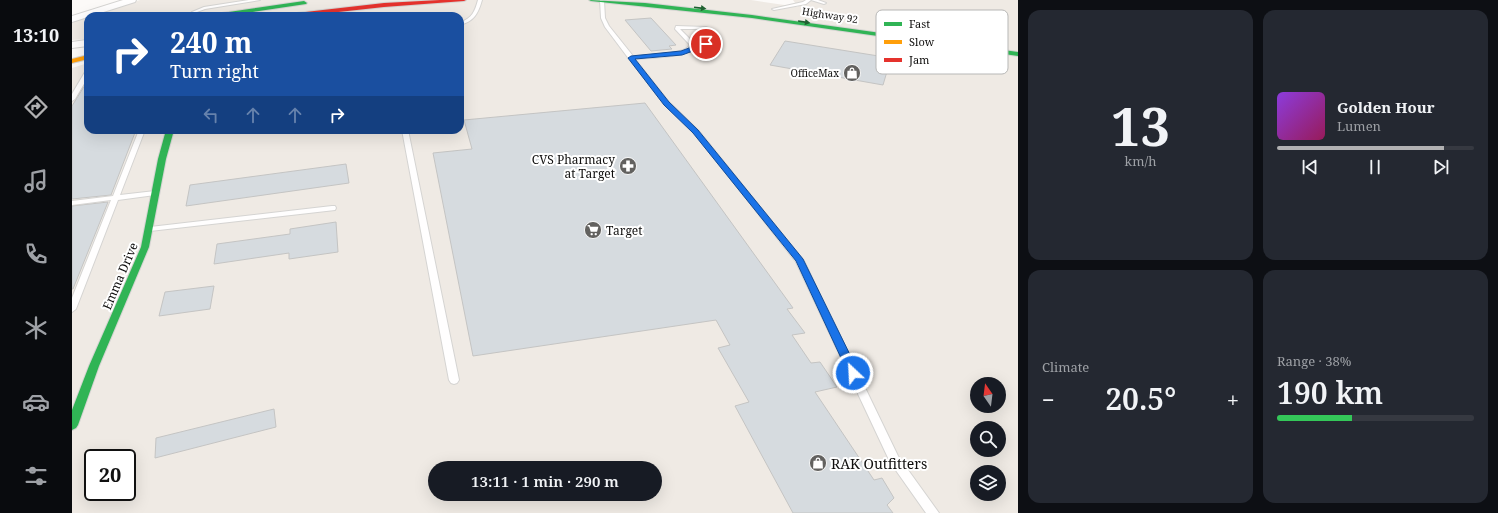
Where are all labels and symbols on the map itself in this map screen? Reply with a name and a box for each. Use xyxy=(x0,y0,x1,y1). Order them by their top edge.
street label: Highway 92 xyxy=(801,4,859,26)
one-way arrow xyxy=(694,5,706,11)
legend xyxy=(876,10,1008,74)
text: Fast xyxy=(909,16,930,31)
one-way arrow xyxy=(798,20,810,26)
pin xyxy=(689,27,723,61)
text: Slow xyxy=(909,34,935,49)
text: Jam xyxy=(908,52,930,67)
shop icon: OfficeMax xyxy=(842,63,862,83)
place label: OfficeMax xyxy=(791,66,839,80)
place label: CVS Pharmacy at Target xyxy=(532,151,615,182)
pharmacy icon: CVS Pharmacy at Target xyxy=(618,156,638,176)
supermarket icon: Target xyxy=(583,220,603,240)
place label: Target xyxy=(606,222,643,239)
street label: Emma Drive xyxy=(98,240,142,312)
position arrow xyxy=(832,352,874,394)
north arrow xyxy=(970,377,1006,413)
speed limit sign: 20 xyxy=(84,449,136,501)
shop icon: RAK Outfitters xyxy=(808,453,828,473)
place label: RAK Outfitters xyxy=(831,454,927,473)

